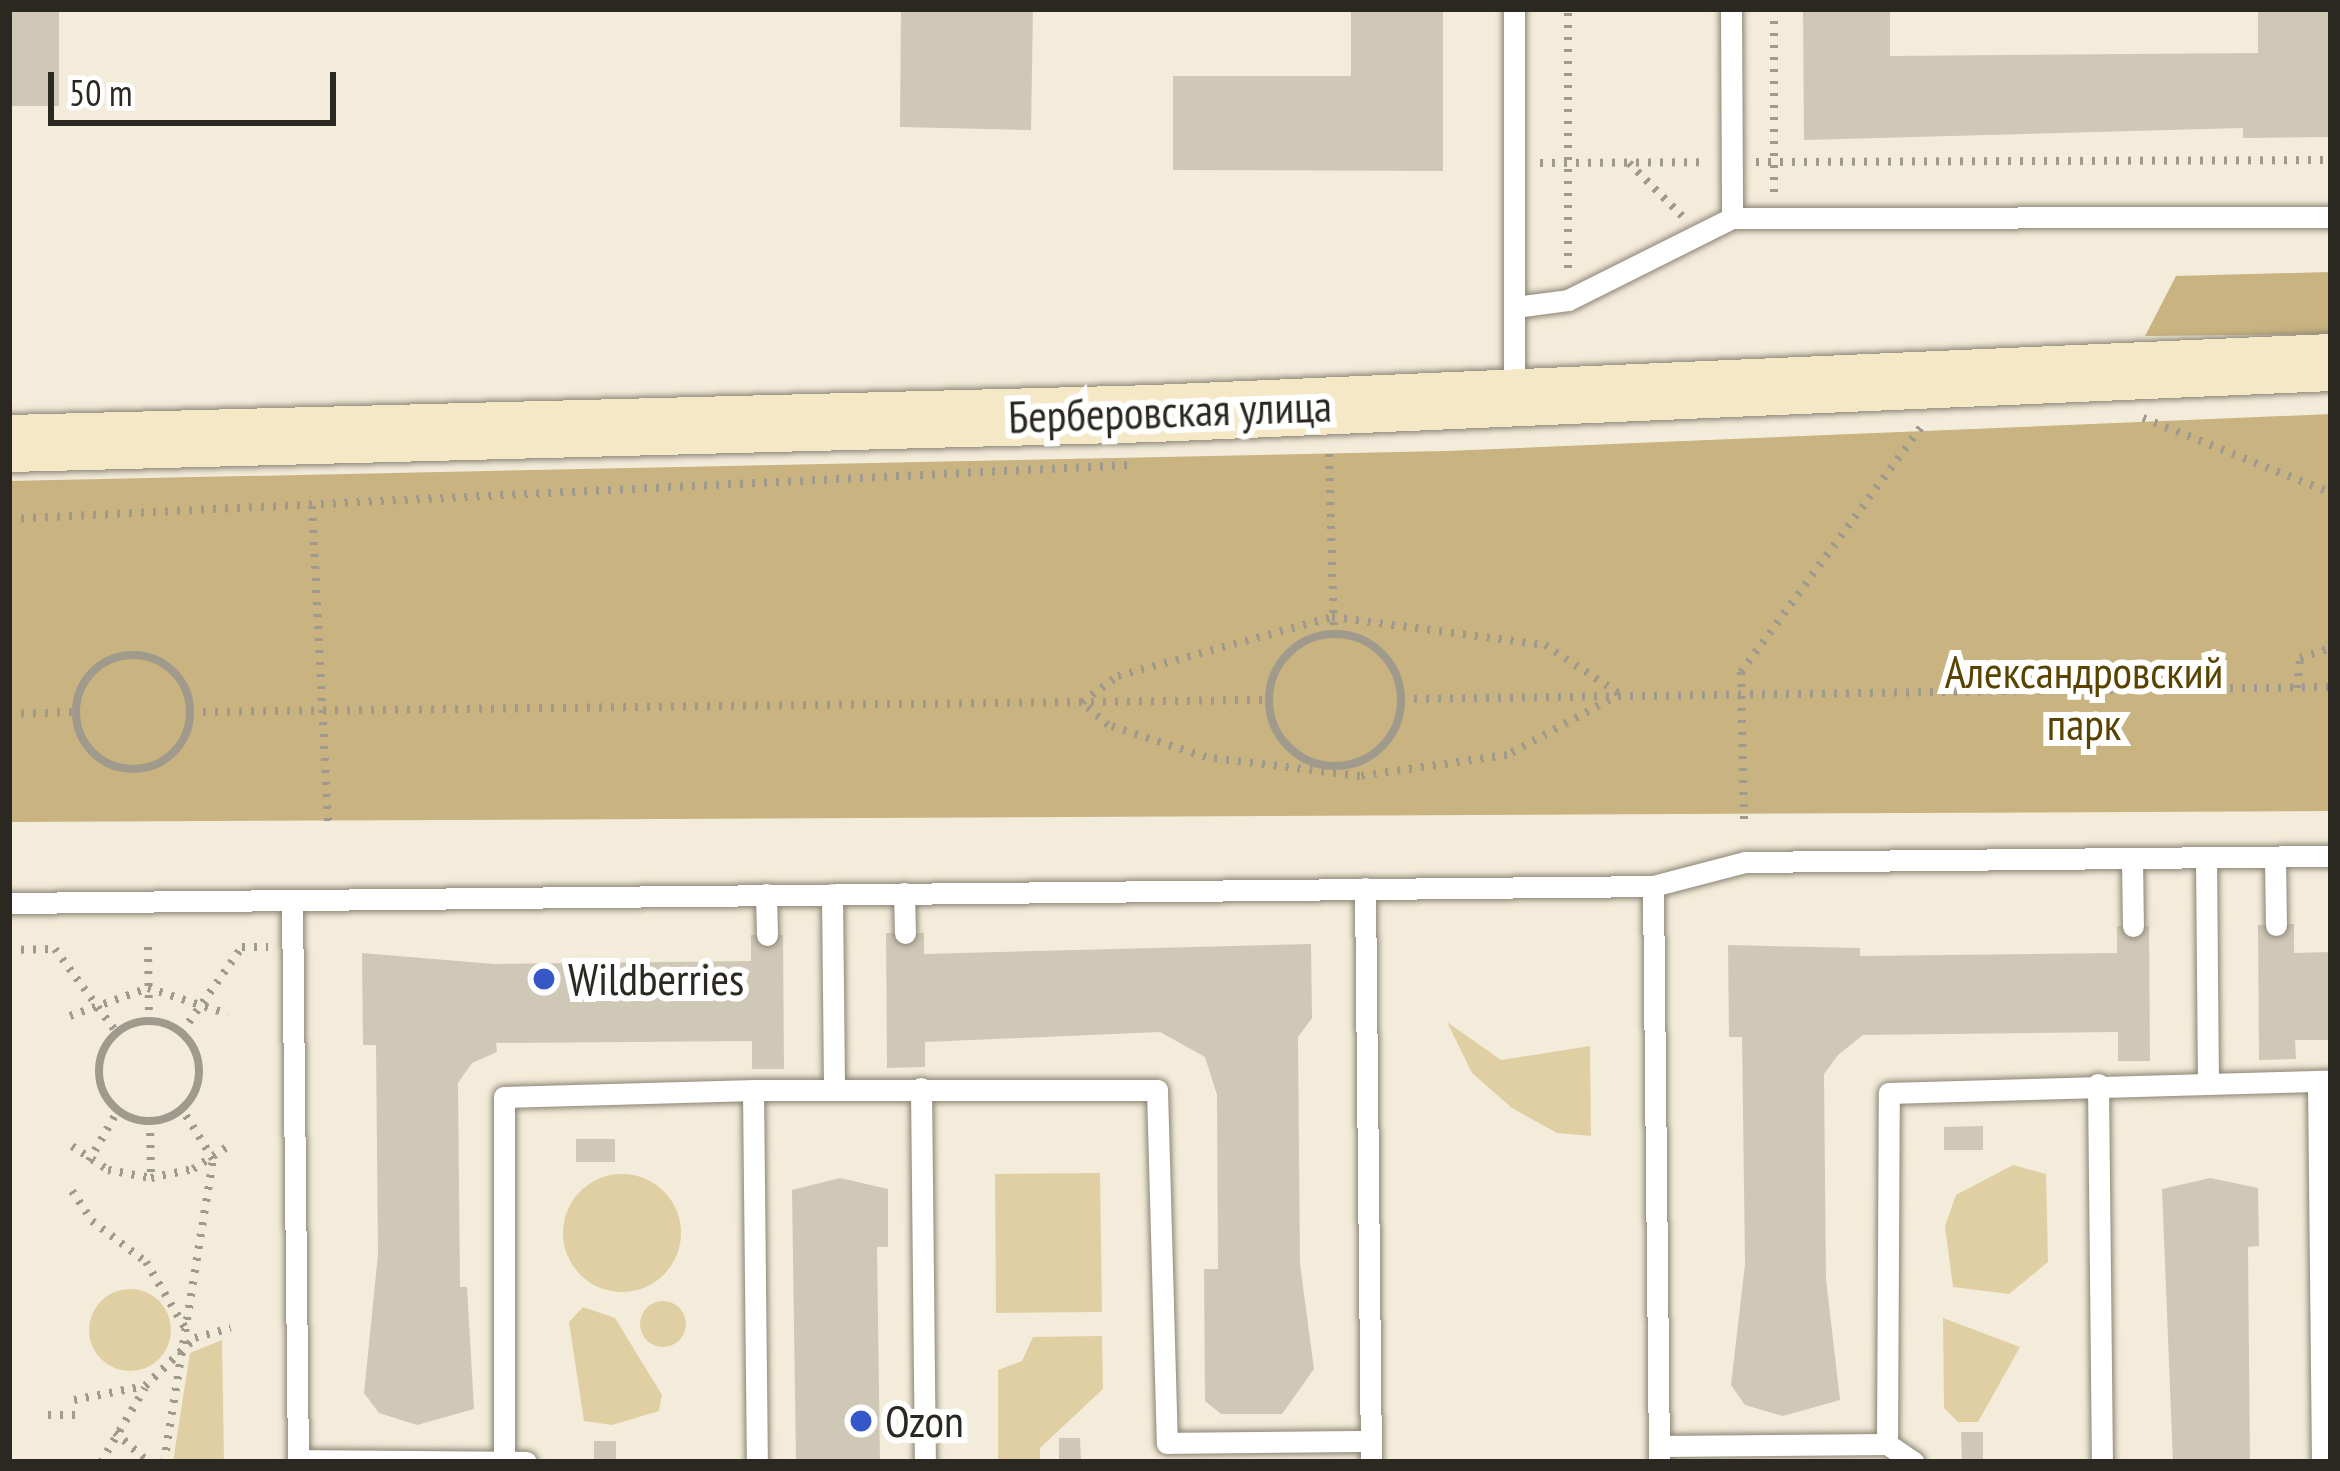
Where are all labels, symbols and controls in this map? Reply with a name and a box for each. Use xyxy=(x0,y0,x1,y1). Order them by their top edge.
scale bar xyxy=(54,48,342,122)
text: 50 m xyxy=(69,69,132,116)
street label: Берберовская улица xyxy=(1007,378,1333,444)
park label: Александровский парк xyxy=(1945,645,2223,751)
place label: Wildberries xyxy=(568,952,744,1006)
marker: Wildberries xyxy=(531,966,557,992)
place label: Ozon xyxy=(885,1394,964,1448)
marker: Ozon xyxy=(848,1408,874,1434)

